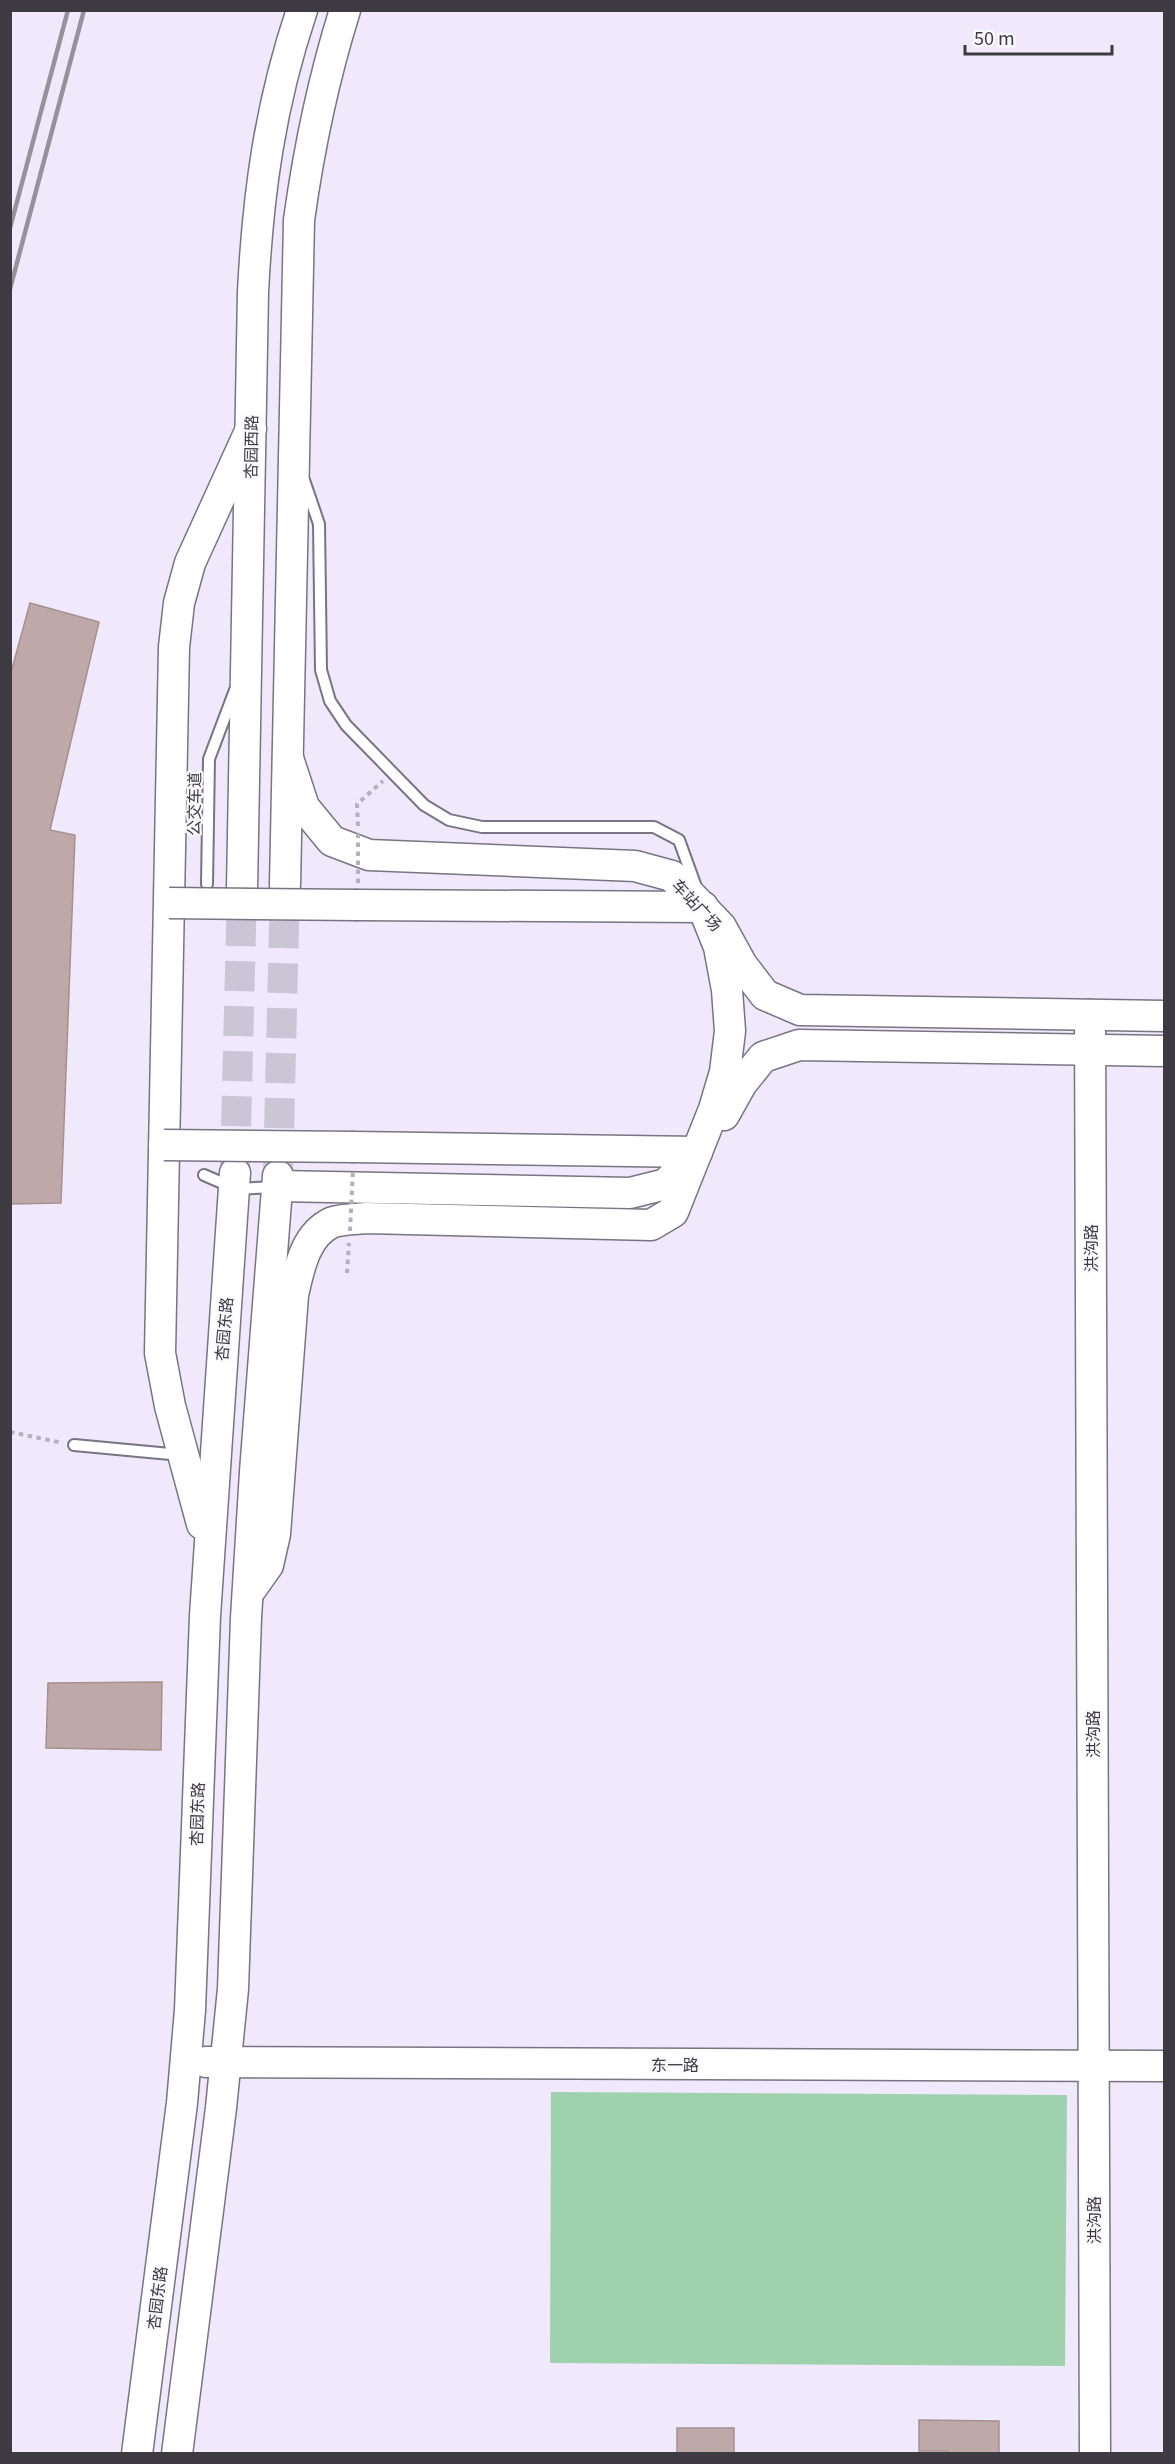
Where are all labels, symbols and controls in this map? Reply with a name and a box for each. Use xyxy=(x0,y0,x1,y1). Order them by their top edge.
scale bar xyxy=(965,18,1112,56)
text: 50 m xyxy=(974,24,1015,50)
street label: 杏园西路 xyxy=(237,415,263,479)
street label: 公交车道 xyxy=(180,772,206,836)
street label: 车站广场 xyxy=(667,873,728,936)
street label: 洪沟路 xyxy=(1078,1224,1102,1272)
street label: 杏园东路 xyxy=(208,1296,238,1362)
street label: 洪沟路 xyxy=(1080,1710,1104,1758)
street label: 杏园东路 xyxy=(183,1782,209,1846)
street label: 东一路 xyxy=(651,2052,699,2076)
street label: 洪沟路 xyxy=(1081,2196,1105,2244)
street label: 杏园东路 xyxy=(140,2265,172,2331)

